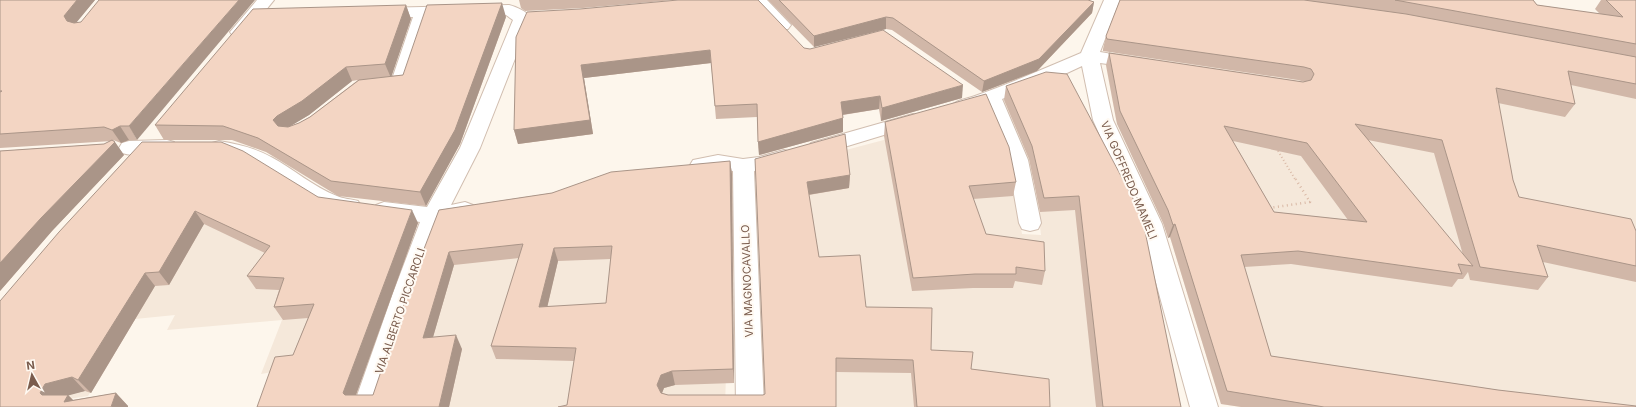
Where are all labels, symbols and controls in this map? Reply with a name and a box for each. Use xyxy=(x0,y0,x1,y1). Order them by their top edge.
street label: VIA GOFFREDO MAMELI xyxy=(1098,119,1160,241)
street label: VIA MAGNOCAVALLO xyxy=(738,224,756,338)
street label: VIA ALBERTO PICCAROLI xyxy=(372,246,428,376)
north arrow xyxy=(12,355,52,395)
text: N xyxy=(25,358,36,373)

